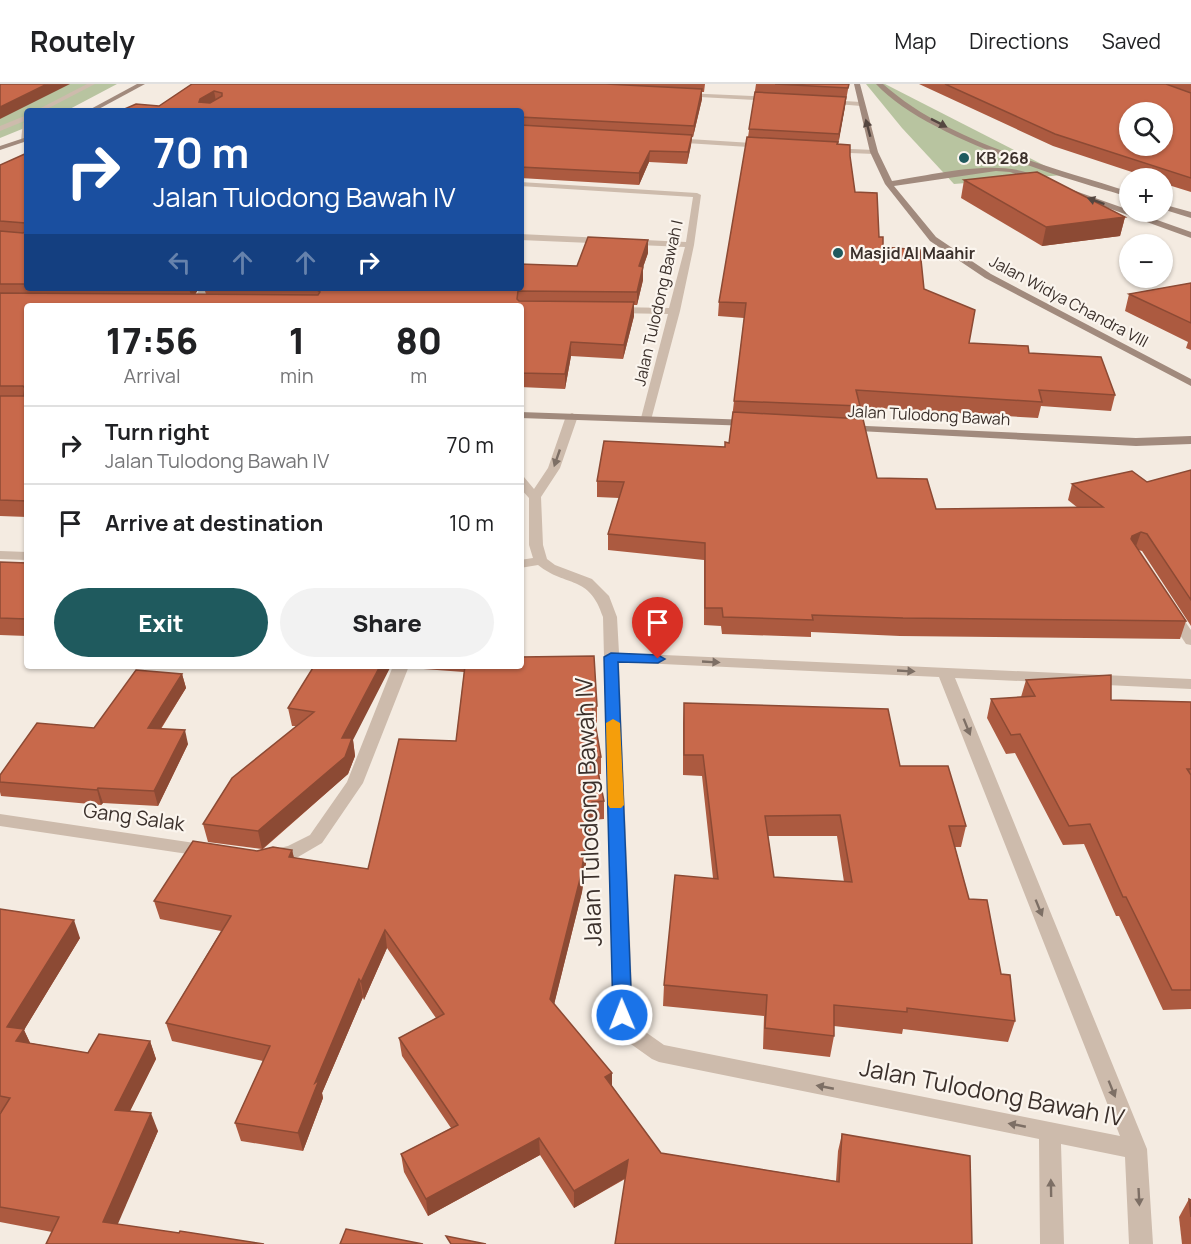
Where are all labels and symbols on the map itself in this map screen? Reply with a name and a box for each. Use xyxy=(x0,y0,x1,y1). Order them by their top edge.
one-way arrow xyxy=(862,119,872,137)
one-way arrow xyxy=(930,119,947,128)
place label: KB 268 xyxy=(976,147,1029,169)
marker: KB 268 xyxy=(957,151,971,165)
one-way arrow xyxy=(1087,195,1105,205)
street label: Jalan Tulodong Bawah I xyxy=(628,218,688,388)
place label: Masjid Al Maahir xyxy=(850,242,975,264)
marker: Masjid Al Maahir xyxy=(831,246,845,260)
street label: Jalan Widya Chandra VIII xyxy=(986,250,1152,352)
street label: Jalan Tulodong Bawah xyxy=(847,400,1011,430)
one-way arrow xyxy=(552,450,562,468)
pin xyxy=(632,597,683,659)
one-way arrow xyxy=(702,657,721,666)
one-way arrow xyxy=(897,666,916,675)
street label: Jalan Tulodong Bawah IV xyxy=(566,677,609,947)
one-way arrow xyxy=(962,718,972,736)
street label: Gang Salak xyxy=(82,796,188,837)
one-way arrow xyxy=(1035,899,1044,917)
position arrow xyxy=(590,983,654,1047)
street label: Jalan Tulodong Bawah IV xyxy=(857,1050,1128,1133)
one-way arrow xyxy=(1107,1080,1117,1098)
one-way arrow xyxy=(816,1082,835,1091)
one-way arrow xyxy=(1007,1120,1026,1129)
one-way arrow xyxy=(1046,1178,1056,1197)
one-way arrow xyxy=(1134,1187,1143,1206)

